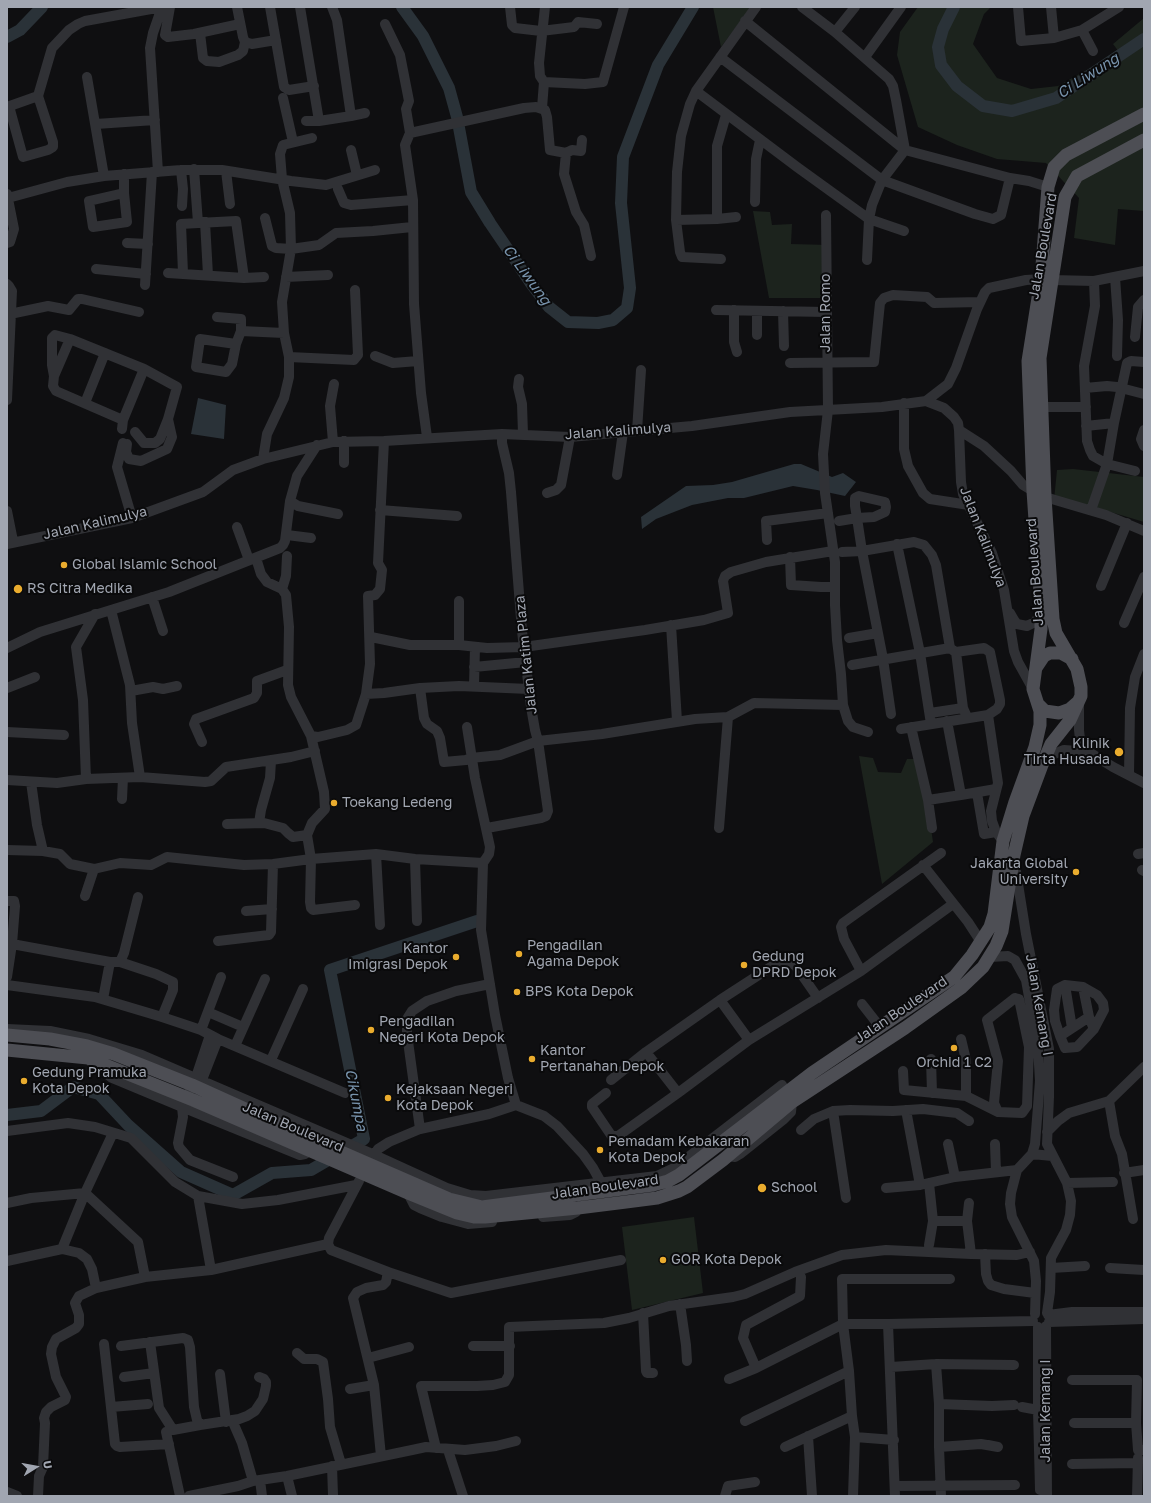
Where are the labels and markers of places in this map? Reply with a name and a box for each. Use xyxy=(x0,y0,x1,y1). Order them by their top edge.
place label: Global Islamic School xyxy=(72,557,217,573)
marker: Global Islamic School xyxy=(59,560,69,570)
place label: RS Citra Medika xyxy=(27,581,133,597)
marker: RS Citra Medika xyxy=(12,583,24,595)
place label: Klinik Tirta Husada xyxy=(1024,736,1110,768)
marker: Klinik Tirta Husada xyxy=(1113,746,1125,758)
place label: Toekang Ledeng xyxy=(342,795,452,811)
marker: Toekang Ledeng xyxy=(329,798,339,808)
place label: Jakarta Global University xyxy=(970,856,1068,888)
marker: Jakarta Global University xyxy=(1071,867,1081,877)
place label: Pengadilan Agama Depok xyxy=(527,938,619,970)
place label: Kantor Imigrasi Depok xyxy=(348,941,448,974)
marker: Pengadilan Agama Depok xyxy=(514,949,524,959)
place label: Gedung DPRD Depok xyxy=(752,949,837,982)
marker: Kantor Imigrasi Depok xyxy=(451,952,461,962)
marker: Gedung DPRD Depok xyxy=(739,960,749,970)
place label: BPS Kota Depok xyxy=(525,984,634,1000)
marker: BPS Kota Depok xyxy=(512,987,522,997)
place label: Pengadilan Negeri Kota Depok xyxy=(379,1014,505,1046)
marker: Pengadilan Negeri Kota Depok xyxy=(366,1025,376,1035)
place label: Kantor Pertanahan Depok xyxy=(540,1043,664,1076)
marker: Orchid 1 C2 xyxy=(949,1043,959,1053)
marker: Kantor Pertanahan Depok xyxy=(527,1054,537,1064)
place label: Orchid 1 C2 xyxy=(916,1055,992,1071)
place label: Gedung Pramuka Kota Depok xyxy=(32,1065,147,1098)
marker: Gedung Pramuka Kota Depok xyxy=(19,1076,29,1086)
place label: Kejaksaan Negeri Kota Depok xyxy=(396,1082,513,1114)
marker: Kejaksaan Negeri Kota Depok xyxy=(383,1093,393,1103)
place label: Pemadam Kebakaran Kota Depok xyxy=(608,1134,749,1166)
marker: Pemadam Kebakaran Kota Depok xyxy=(595,1145,605,1155)
place label: School xyxy=(771,1180,817,1196)
marker: School xyxy=(756,1182,768,1194)
place label: GOR Kota Depok xyxy=(671,1252,782,1268)
marker: GOR Kota Depok xyxy=(658,1255,668,1265)

